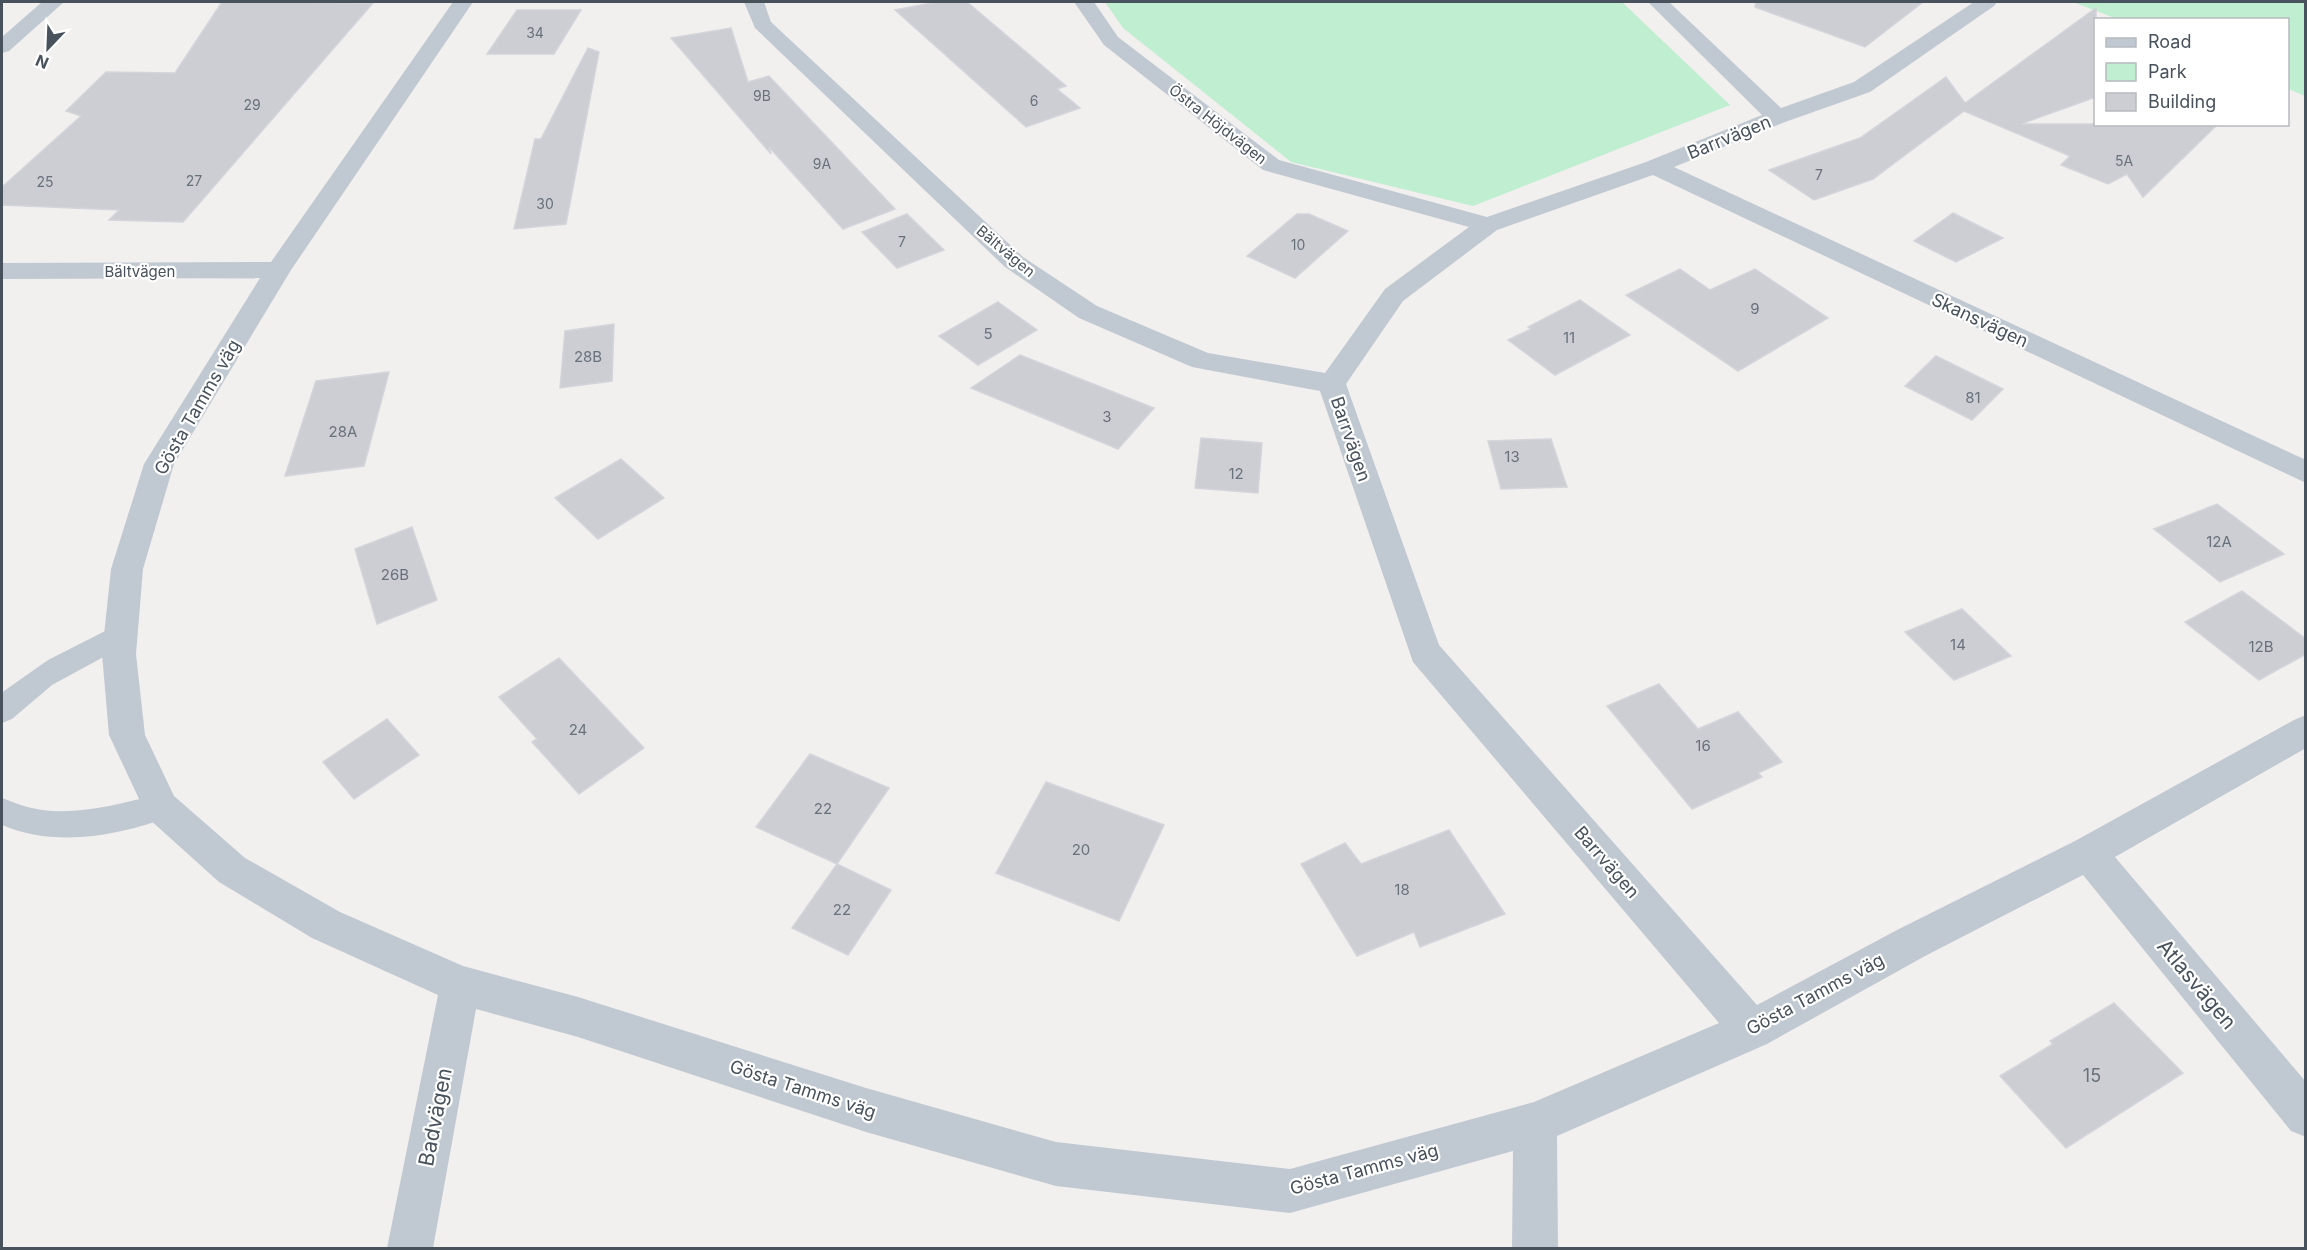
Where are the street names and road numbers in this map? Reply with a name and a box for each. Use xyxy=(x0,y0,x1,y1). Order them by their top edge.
street label: Östra Höjdvägen xyxy=(1165,80,1271,168)
street label: Barrvägen xyxy=(1684,111,1774,163)
street label: Bältvägen xyxy=(973,221,1039,281)
street label: Bältvägen xyxy=(105,262,175,281)
street label: Skansvägen xyxy=(1928,289,2032,351)
street label: Gösta Tamms väg xyxy=(150,336,244,478)
street label: Barrvägen xyxy=(1327,394,1375,484)
street label: Barrvägen xyxy=(1570,822,1644,902)
street label: Atlasvägen xyxy=(2152,934,2242,1034)
street label: Gösta Tamms väg xyxy=(1743,949,1887,1039)
street label: Gösta Tamms väg xyxy=(727,1055,879,1123)
street label: Badvägen xyxy=(413,1066,457,1168)
street label: Gösta Tamms väg xyxy=(1288,1139,1440,1199)

